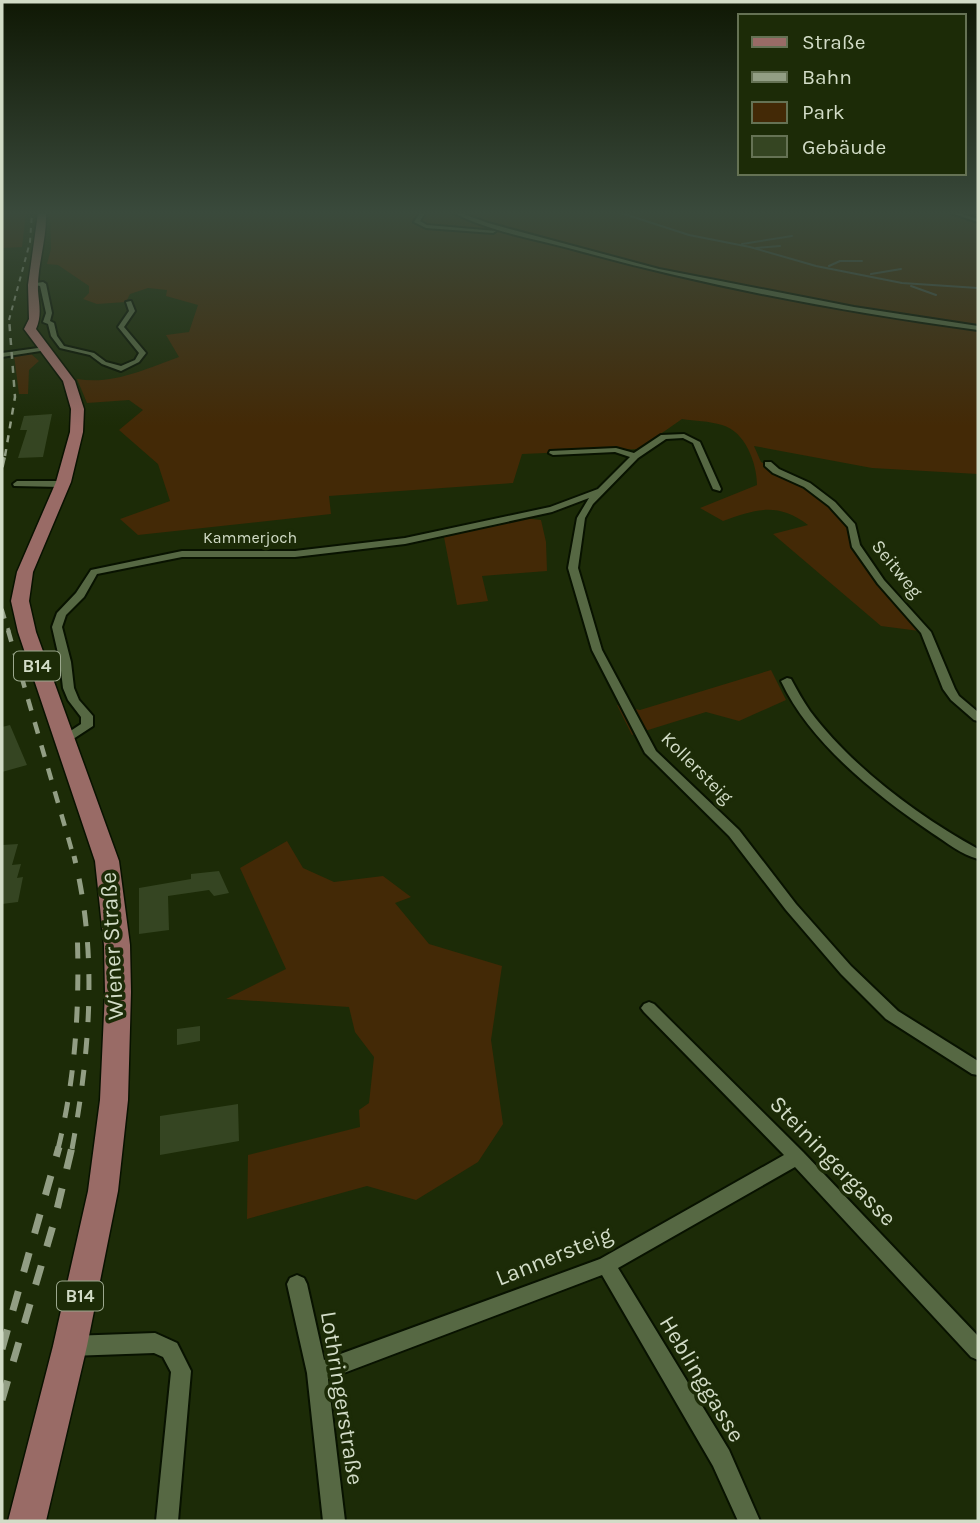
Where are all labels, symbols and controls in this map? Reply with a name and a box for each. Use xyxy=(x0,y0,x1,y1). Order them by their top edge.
legend xyxy=(738,14,966,175)
text: Straße xyxy=(802,30,865,54)
text: Bahn xyxy=(802,65,852,89)
text: Park xyxy=(802,100,845,124)
text: Gebäude xyxy=(802,135,886,159)
street label: Kammerjoch xyxy=(203,528,297,547)
street label: Seitweg xyxy=(867,536,927,603)
road number: B14 xyxy=(14,652,60,680)
street label: Kollersteig xyxy=(657,728,738,809)
street label: Wiener Straße xyxy=(95,871,129,1021)
street label: Steiningergasse xyxy=(764,1090,902,1232)
street label: Lannersteig xyxy=(492,1220,616,1292)
road number: B14 xyxy=(57,1282,103,1310)
street label: Lothringerstraße xyxy=(315,1309,369,1487)
street label: Heblinggasse xyxy=(654,1311,750,1447)

